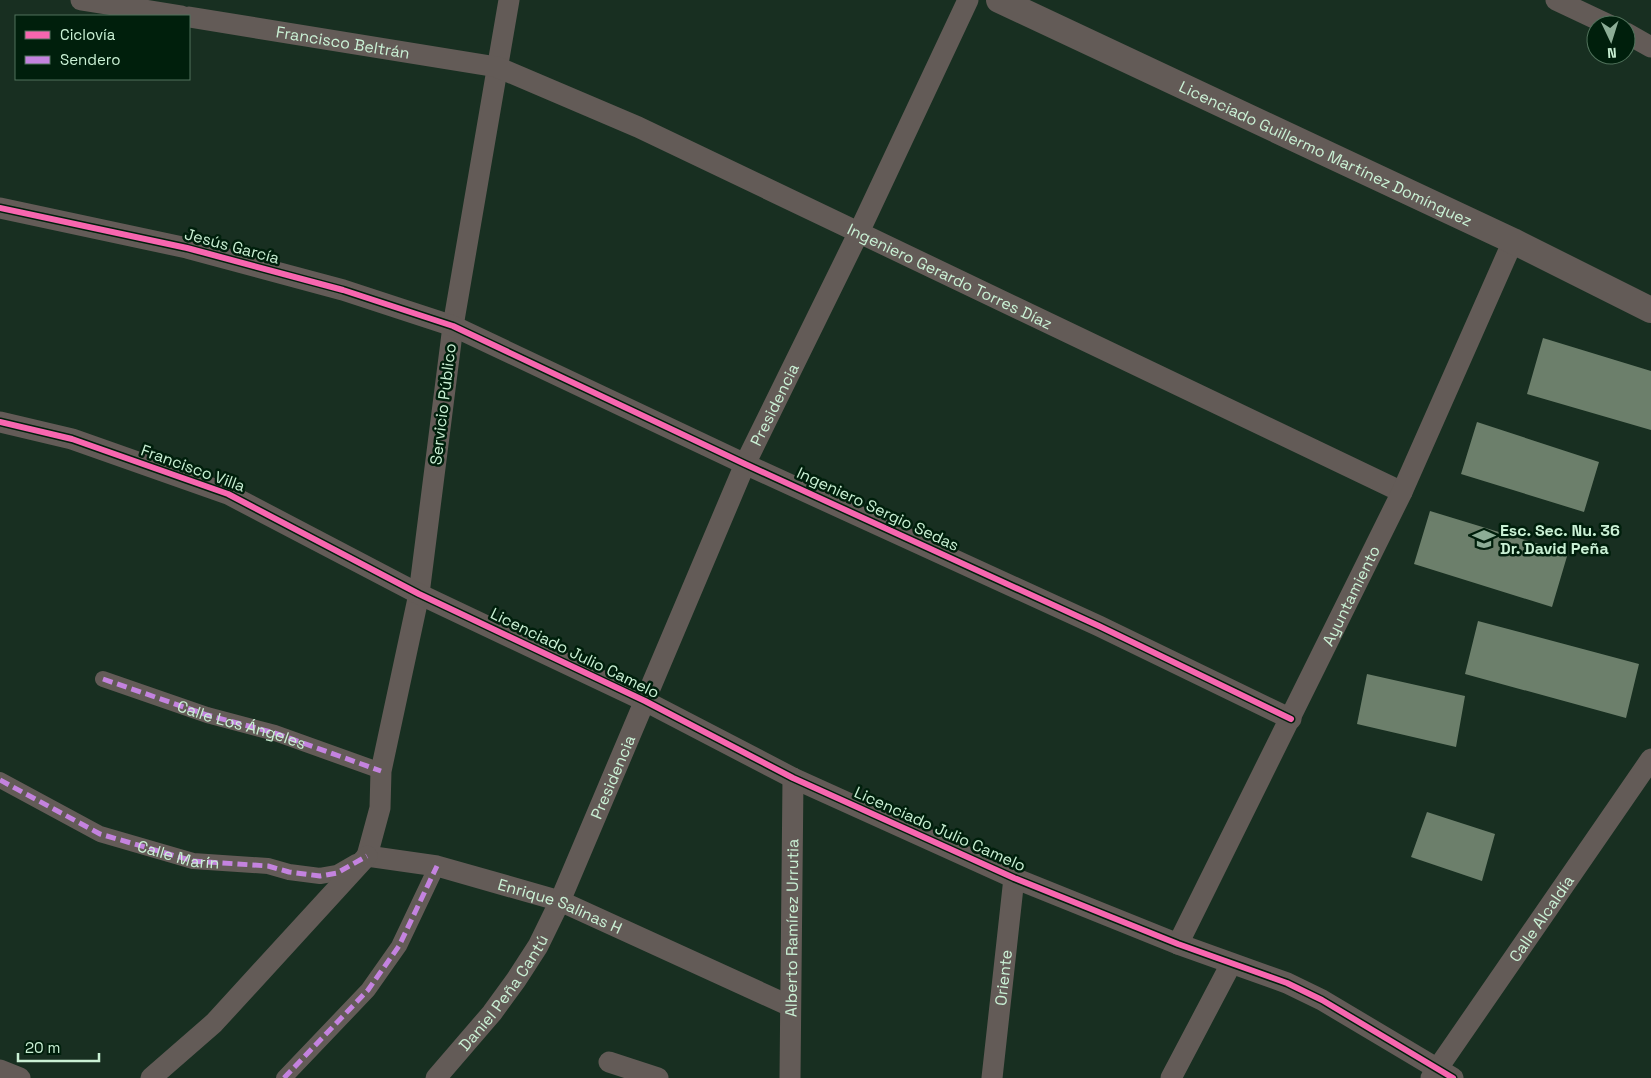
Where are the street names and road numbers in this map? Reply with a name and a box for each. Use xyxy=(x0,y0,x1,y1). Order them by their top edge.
street label: Francisco Beltrán xyxy=(275,21,411,63)
street label: Licenciado Guillermo Martínez Domínguez xyxy=(1176,76,1476,231)
street label: Ingeniero Gerardo Torres Díaz xyxy=(844,218,1056,334)
street label: Jesús García xyxy=(182,223,282,269)
street label: Servicio Público xyxy=(425,342,461,466)
street label: Presidencia xyxy=(745,360,803,449)
street label: Francisco Villa xyxy=(138,439,248,497)
street label: Ingeniero Sergio Sedas xyxy=(793,462,963,556)
street label: Ayuntamiento xyxy=(1317,542,1384,649)
street label: Licenciado Julio Camelo xyxy=(487,603,663,703)
street label: Calle Los Ángeles xyxy=(175,695,309,754)
street label: Presidencia xyxy=(585,732,640,822)
street label: Licenciado Julio Camelo xyxy=(851,782,1029,876)
street label: Calle Marín xyxy=(135,835,220,873)
street label: Alberto Ramírez Urrutia xyxy=(780,839,803,1017)
street label: Calle Alcaldía xyxy=(1504,871,1578,966)
street label: Enrique Salinas H xyxy=(496,873,626,939)
street label: Daniel Peña Cantú xyxy=(454,931,553,1055)
street label: Oriente xyxy=(990,948,1017,1007)

